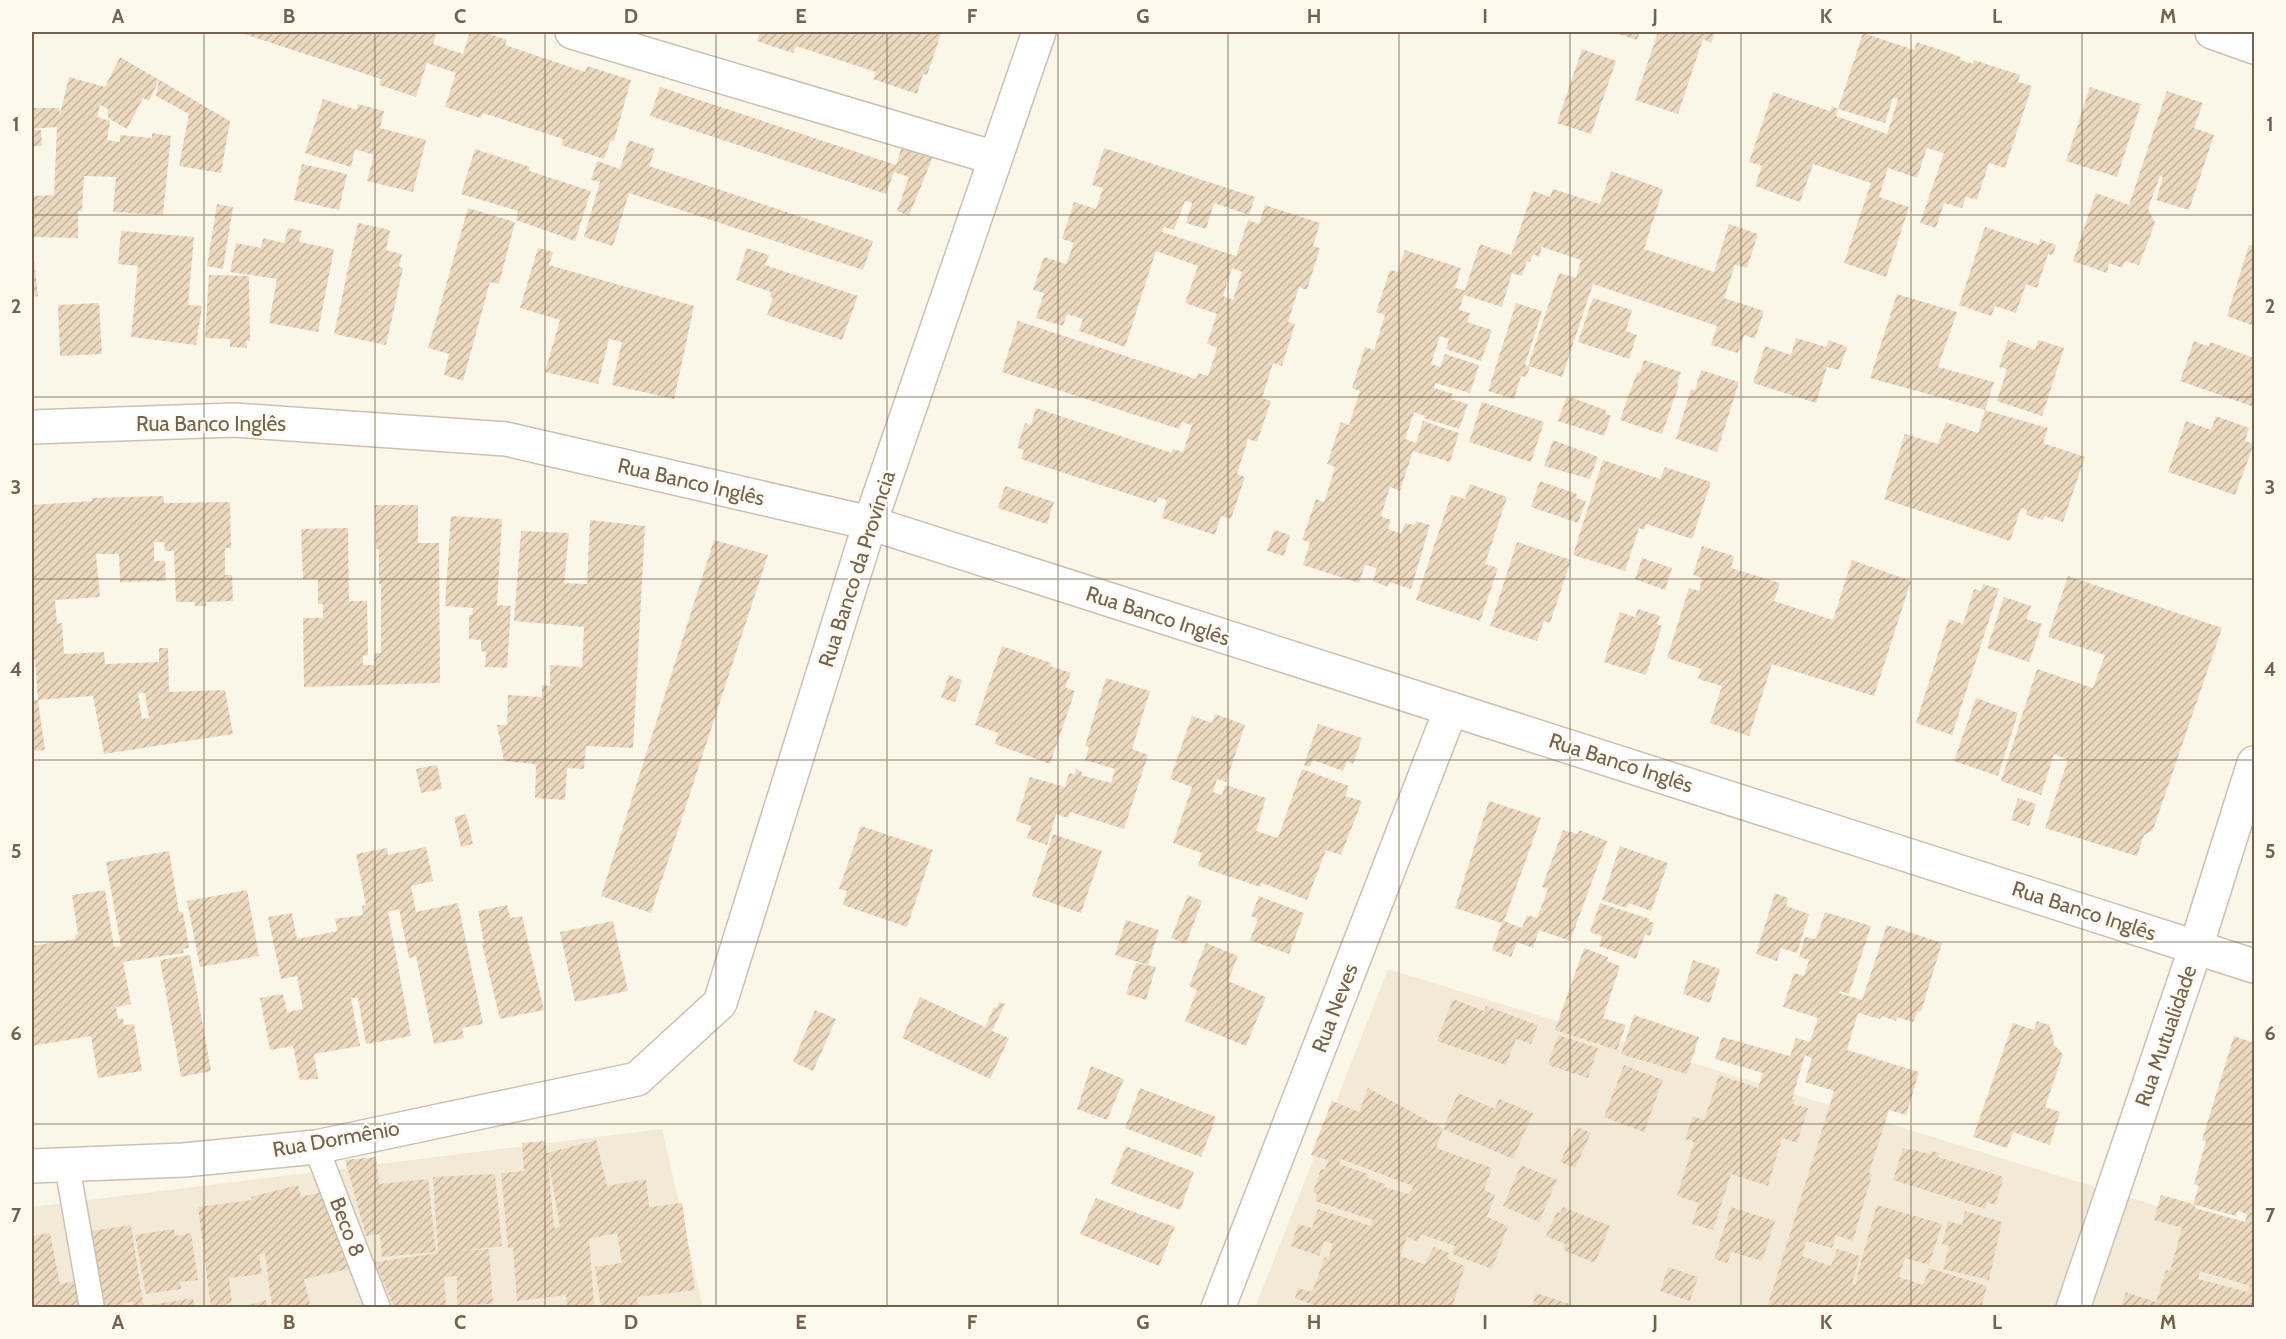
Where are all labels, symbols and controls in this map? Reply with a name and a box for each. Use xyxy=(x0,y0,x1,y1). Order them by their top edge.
text: A xyxy=(112,4,125,28)
text: B xyxy=(283,4,295,28)
text: C xyxy=(454,4,466,28)
text: D xyxy=(624,4,638,28)
text: E xyxy=(795,4,807,28)
text: F xyxy=(967,4,978,28)
text: G xyxy=(1136,4,1150,28)
text: H xyxy=(1307,4,1321,28)
text: I xyxy=(1482,4,1488,28)
text: J xyxy=(1651,4,1658,28)
text: K xyxy=(1820,4,1833,28)
text: L xyxy=(1992,4,2002,28)
text: M xyxy=(2160,4,2176,28)
text: 1 xyxy=(12,112,20,136)
text: 1 xyxy=(2266,112,2274,136)
text: 2 xyxy=(11,294,21,318)
text: 2 xyxy=(2265,294,2275,318)
street label: Rua Banco Inglês xyxy=(136,411,286,436)
street label: Rua Banco Inglês xyxy=(615,452,767,511)
street label: Rua Banco da Província xyxy=(813,468,900,670)
text: 3 xyxy=(11,475,21,499)
text: 3 xyxy=(2265,475,2275,499)
street label: Rua Banco Inglês xyxy=(1083,580,1234,651)
text: 4 xyxy=(10,657,22,681)
text: 4 xyxy=(2264,657,2276,681)
street label: Rua Banco Inglês xyxy=(1546,727,1697,798)
text: 5 xyxy=(11,839,21,863)
text: 5 xyxy=(2265,839,2275,863)
street label: Rua Banco Inglês xyxy=(2009,875,2160,946)
street label: Rua Neves xyxy=(1306,960,1363,1056)
street label: Rua Mutualidade xyxy=(2130,962,2201,1110)
text: 6 xyxy=(10,1021,22,1045)
text: 6 xyxy=(2264,1021,2276,1045)
street label: Rua Dormênio xyxy=(270,1115,401,1162)
street label: Beco 8 xyxy=(325,1194,370,1260)
text: 7 xyxy=(11,1203,22,1227)
text: 7 xyxy=(2265,1203,2276,1227)
text: A xyxy=(112,1310,125,1334)
text: B xyxy=(283,1310,295,1334)
text: C xyxy=(454,1310,466,1334)
text: D xyxy=(624,1310,638,1334)
text: E xyxy=(795,1310,807,1334)
text: F xyxy=(967,1310,978,1334)
text: G xyxy=(1136,1310,1150,1334)
text: H xyxy=(1307,1310,1321,1334)
text: I xyxy=(1482,1310,1488,1334)
text: J xyxy=(1651,1310,1658,1334)
text: K xyxy=(1820,1310,1833,1334)
text: L xyxy=(1992,1310,2002,1334)
text: M xyxy=(2160,1310,2176,1334)

